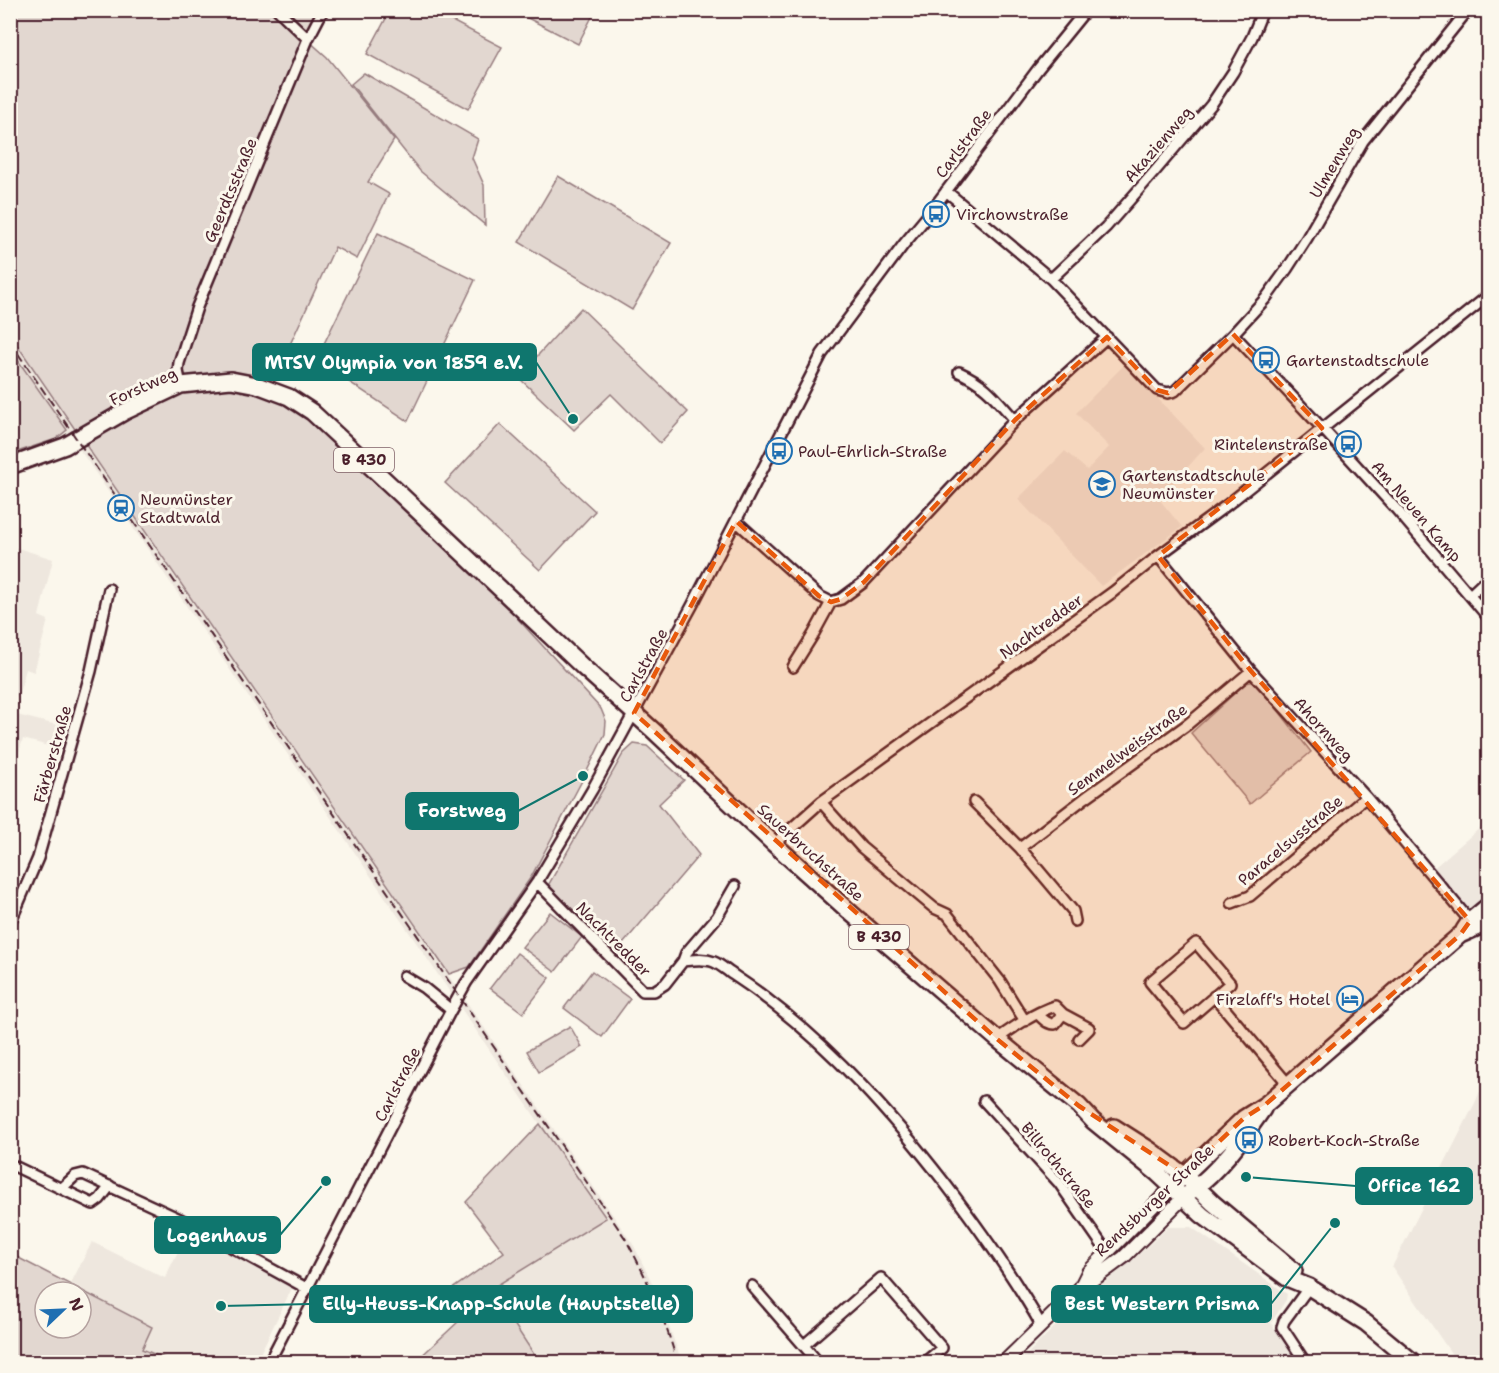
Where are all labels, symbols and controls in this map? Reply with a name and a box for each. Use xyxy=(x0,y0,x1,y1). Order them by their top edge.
street label: Akazienweg xyxy=(1119,102,1197,187)
street label: Carlstraße xyxy=(930,104,996,182)
street label: Ulmenweg xyxy=(1305,122,1364,202)
street label: Geerdtsstraße xyxy=(199,135,262,246)
bus stop icon: Virchowstraße xyxy=(921,199,951,229)
place label: Virchowstraße xyxy=(956,204,1069,225)
callout: MTSV Olympia von 1859 e.V. xyxy=(253,344,536,380)
bus stop icon: Gartenstadtschule xyxy=(1251,345,1281,375)
place label: Gartenstadtschule xyxy=(1286,350,1429,371)
text: MTSV Olympia von 1859 e.V. xyxy=(265,351,523,375)
street label: Forstweg xyxy=(106,362,180,411)
bus stop icon: Rintelenstraße xyxy=(1333,429,1363,459)
place label: Rintelenstraße xyxy=(1214,434,1328,455)
bus stop icon: Paul-Ehrlich-Straße xyxy=(764,436,794,466)
place label: Paul-Ehrlich-Straße xyxy=(798,441,947,462)
road number: B 430 xyxy=(334,448,394,472)
street label: Am Neuen Kamp xyxy=(1367,456,1466,566)
place label: Gartenstadtschule Neumünster xyxy=(1122,465,1265,504)
school or university icon: Gartenstadtschule Neumünster xyxy=(1087,469,1117,499)
place label: Neumünster Stadtwald xyxy=(140,489,233,528)
station icon: Neumünster Stadtwald xyxy=(106,493,136,523)
street label: Nachtredder xyxy=(995,589,1087,664)
street label: Carlstraße xyxy=(614,624,672,706)
street label: Ahornweg xyxy=(1289,693,1358,766)
street label: Semmelweisstraße xyxy=(1063,699,1191,800)
street label: Färberstraße xyxy=(29,703,76,805)
street label: Paracelsusstraße xyxy=(1233,790,1347,890)
callout: Forstweg xyxy=(406,793,518,829)
text: Forstweg xyxy=(418,799,506,823)
street label: Sauerbruchstraße xyxy=(753,799,869,906)
street label: Nachtredder xyxy=(572,897,656,981)
road number: B 430 xyxy=(849,925,909,949)
hotel icon: Firzlaff's Hotel xyxy=(1335,984,1365,1014)
place label: Firzlaff's Hotel xyxy=(1216,989,1330,1010)
street label: Carlstraße xyxy=(370,1043,425,1125)
street label: Billrothstraße xyxy=(1016,1118,1101,1213)
bus stop icon: Robert-Koch-Straße xyxy=(1234,1125,1264,1155)
place label: Robert-Koch-Straße xyxy=(1268,1130,1420,1151)
street label: Rendsburger Straße xyxy=(1090,1140,1218,1261)
callout: Office 162 xyxy=(1356,1168,1472,1204)
text: Office 162 xyxy=(1368,1174,1461,1198)
callout: Logenhaus xyxy=(155,1217,280,1253)
text: Logenhaus xyxy=(167,1224,267,1248)
north arrow xyxy=(33,1280,93,1340)
callout: Elly-Heuss-Knapp-Schule (Hauptstelle) xyxy=(310,1286,692,1322)
callout: Best Western Prisma xyxy=(1052,1286,1271,1322)
text: Elly-Heuss-Knapp-Schule (Hauptstelle) xyxy=(322,1292,680,1316)
text: Best Western Prisma xyxy=(1065,1292,1260,1316)
text: N xyxy=(64,1294,88,1314)

